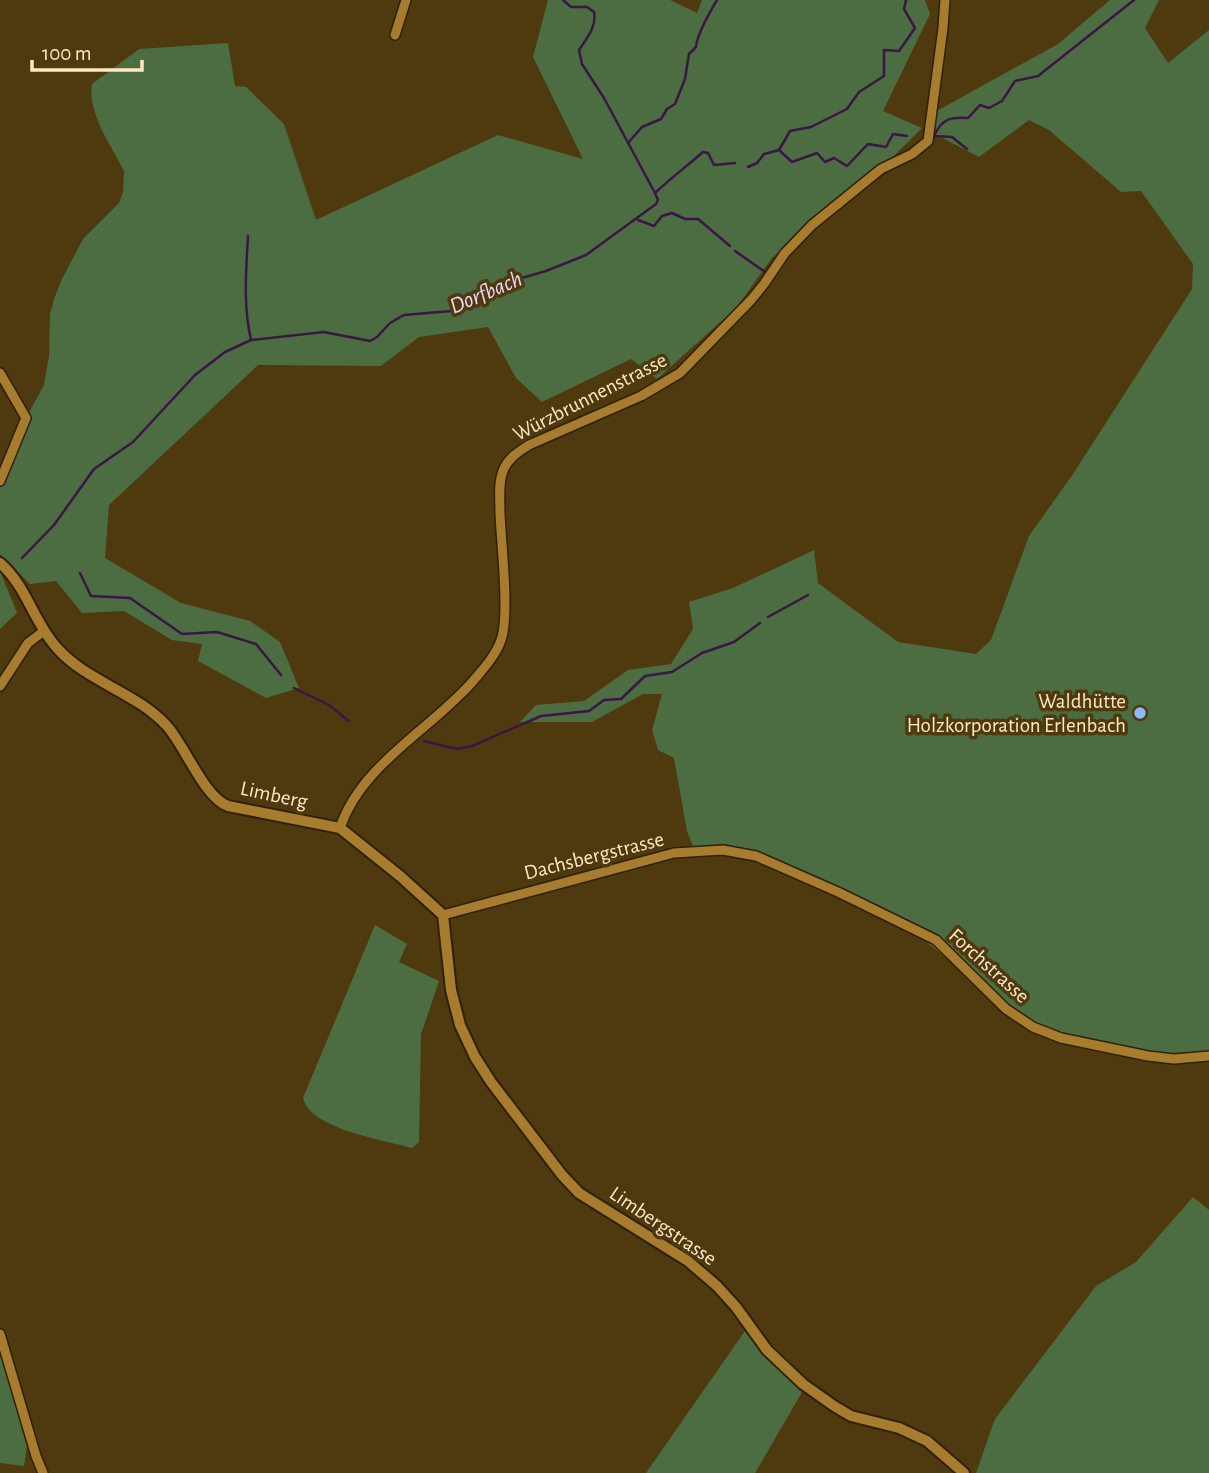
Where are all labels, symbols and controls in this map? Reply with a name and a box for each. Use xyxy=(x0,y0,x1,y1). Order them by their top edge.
scale bar xyxy=(32,28,142,72)
text: 100 m xyxy=(42,43,92,64)
water label: Dorfbach xyxy=(446,267,526,319)
street label: Würzbrunnenstrasse xyxy=(510,349,670,445)
place label: Waldhütte Holzkorporation Erlenbach xyxy=(907,691,1126,736)
marker: Waldhütte Holzkorporation Erlenbach xyxy=(1132,705,1148,721)
street label: Limberg xyxy=(239,778,310,813)
street label: Dachsbergstrasse xyxy=(522,828,666,884)
street label: Forchstrasse xyxy=(945,925,1033,1007)
street label: Limbergstrasse xyxy=(606,1183,720,1269)

